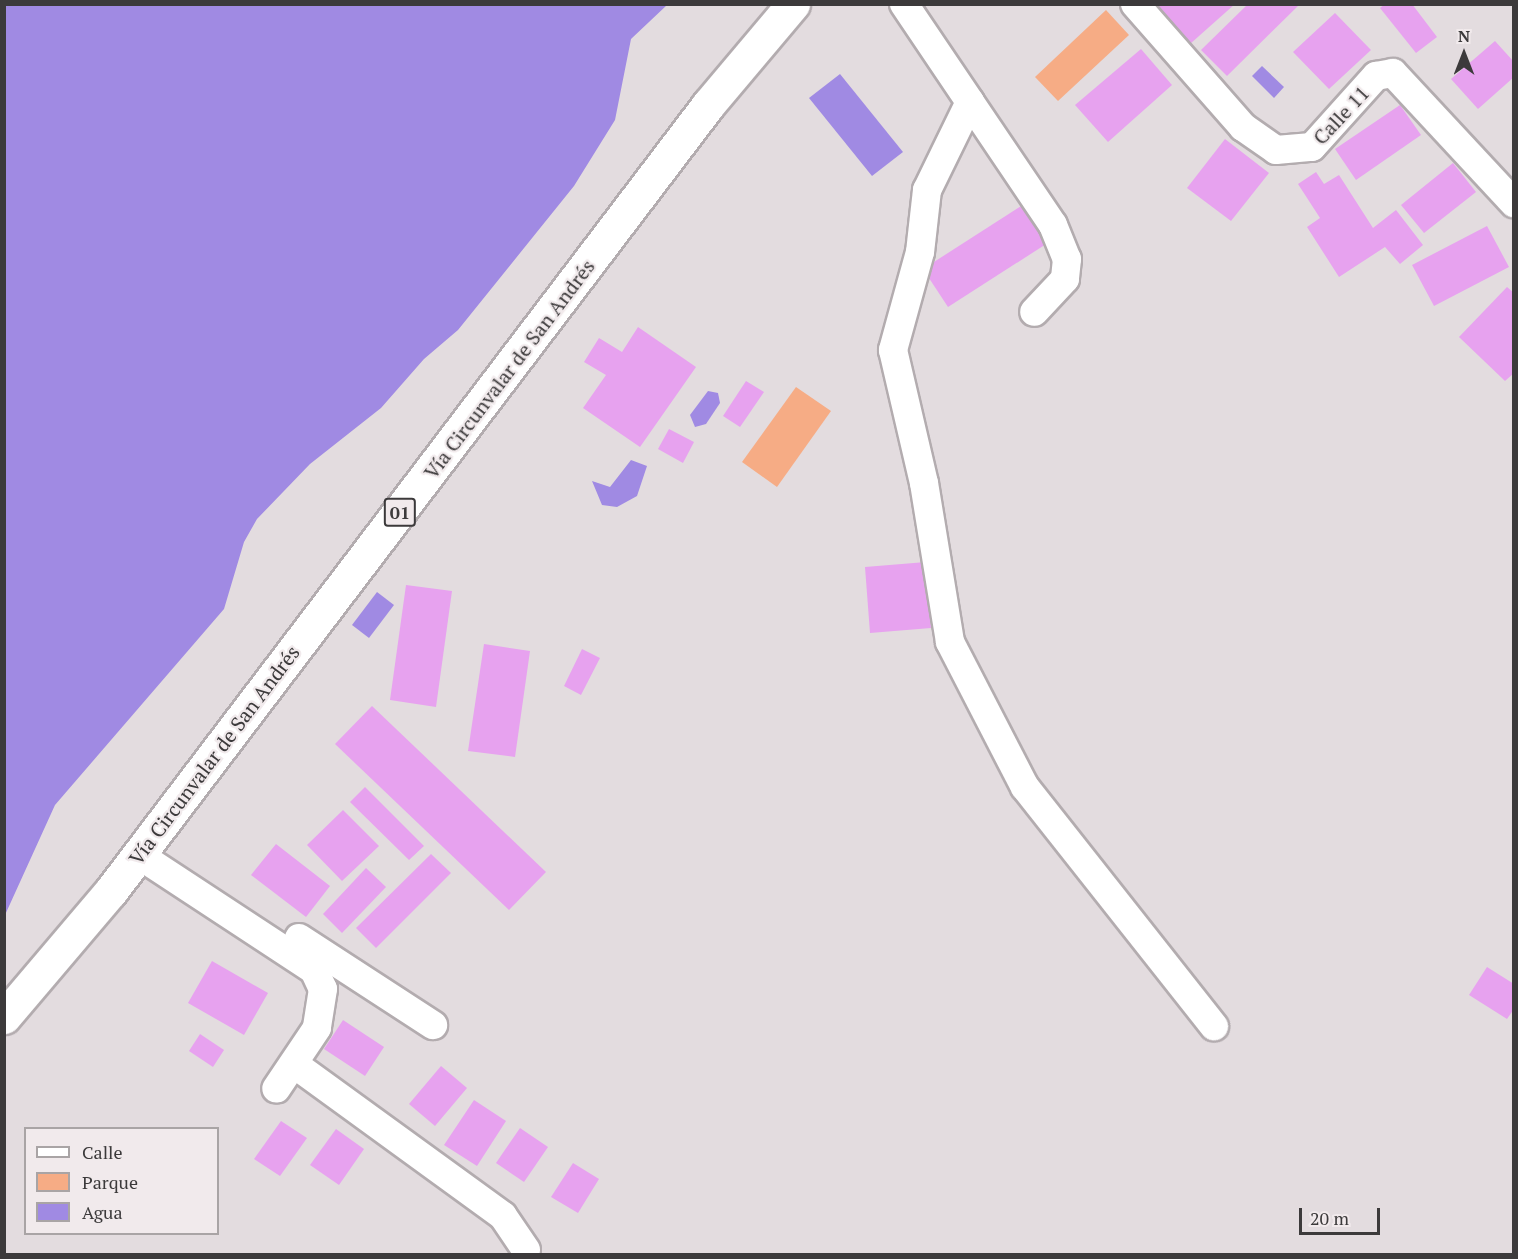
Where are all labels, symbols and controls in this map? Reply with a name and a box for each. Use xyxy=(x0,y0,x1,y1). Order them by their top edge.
north arrow xyxy=(1434,24,1494,84)
text: N xyxy=(1458,25,1470,47)
street label: Calle 11 xyxy=(1308,81,1374,149)
street label: Vía Circunvalar de San Andrés xyxy=(419,254,599,484)
road number: 01 xyxy=(384,497,416,527)
street label: Vía Circunvalar de San Andrés xyxy=(124,640,304,870)
legend xyxy=(24,1127,219,1235)
text: Calle xyxy=(82,1140,123,1164)
text: Parque xyxy=(82,1170,138,1194)
scale bar xyxy=(1302,1196,1383,1234)
text: Agua xyxy=(82,1200,123,1224)
text: 20 m xyxy=(1310,1206,1349,1230)

